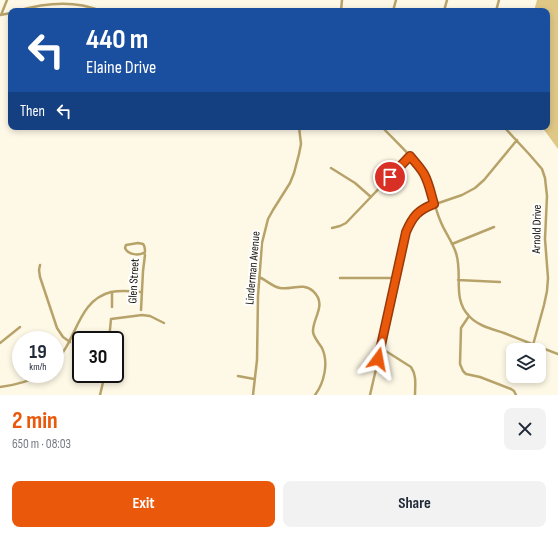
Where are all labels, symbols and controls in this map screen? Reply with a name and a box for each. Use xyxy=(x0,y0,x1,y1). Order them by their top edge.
text: 440 m xyxy=(86,23,148,56)
icon: left xyxy=(20,24,72,76)
text: Elaine Drive xyxy=(86,57,156,78)
icon: left xyxy=(53,100,75,122)
text: Then xyxy=(20,102,45,121)
pin xyxy=(373,160,407,194)
icon: arrive xyxy=(379,166,401,188)
street label: Arnold Drive xyxy=(529,204,545,255)
street label: Linderman Avenue xyxy=(242,230,264,305)
street label: Glen Street xyxy=(125,258,143,304)
speed limit sign: 30 xyxy=(72,331,124,383)
position arrow xyxy=(357,338,399,380)
text: 19 xyxy=(29,340,47,364)
map controls xyxy=(506,343,546,383)
button: layers xyxy=(506,343,546,383)
text: km/h xyxy=(29,361,47,373)
text: 2 min xyxy=(12,406,58,435)
button: close xyxy=(504,408,546,450)
text: 650 m · 08:03 xyxy=(12,436,71,452)
button: Exit xyxy=(12,481,275,527)
button: Share xyxy=(283,481,546,527)

